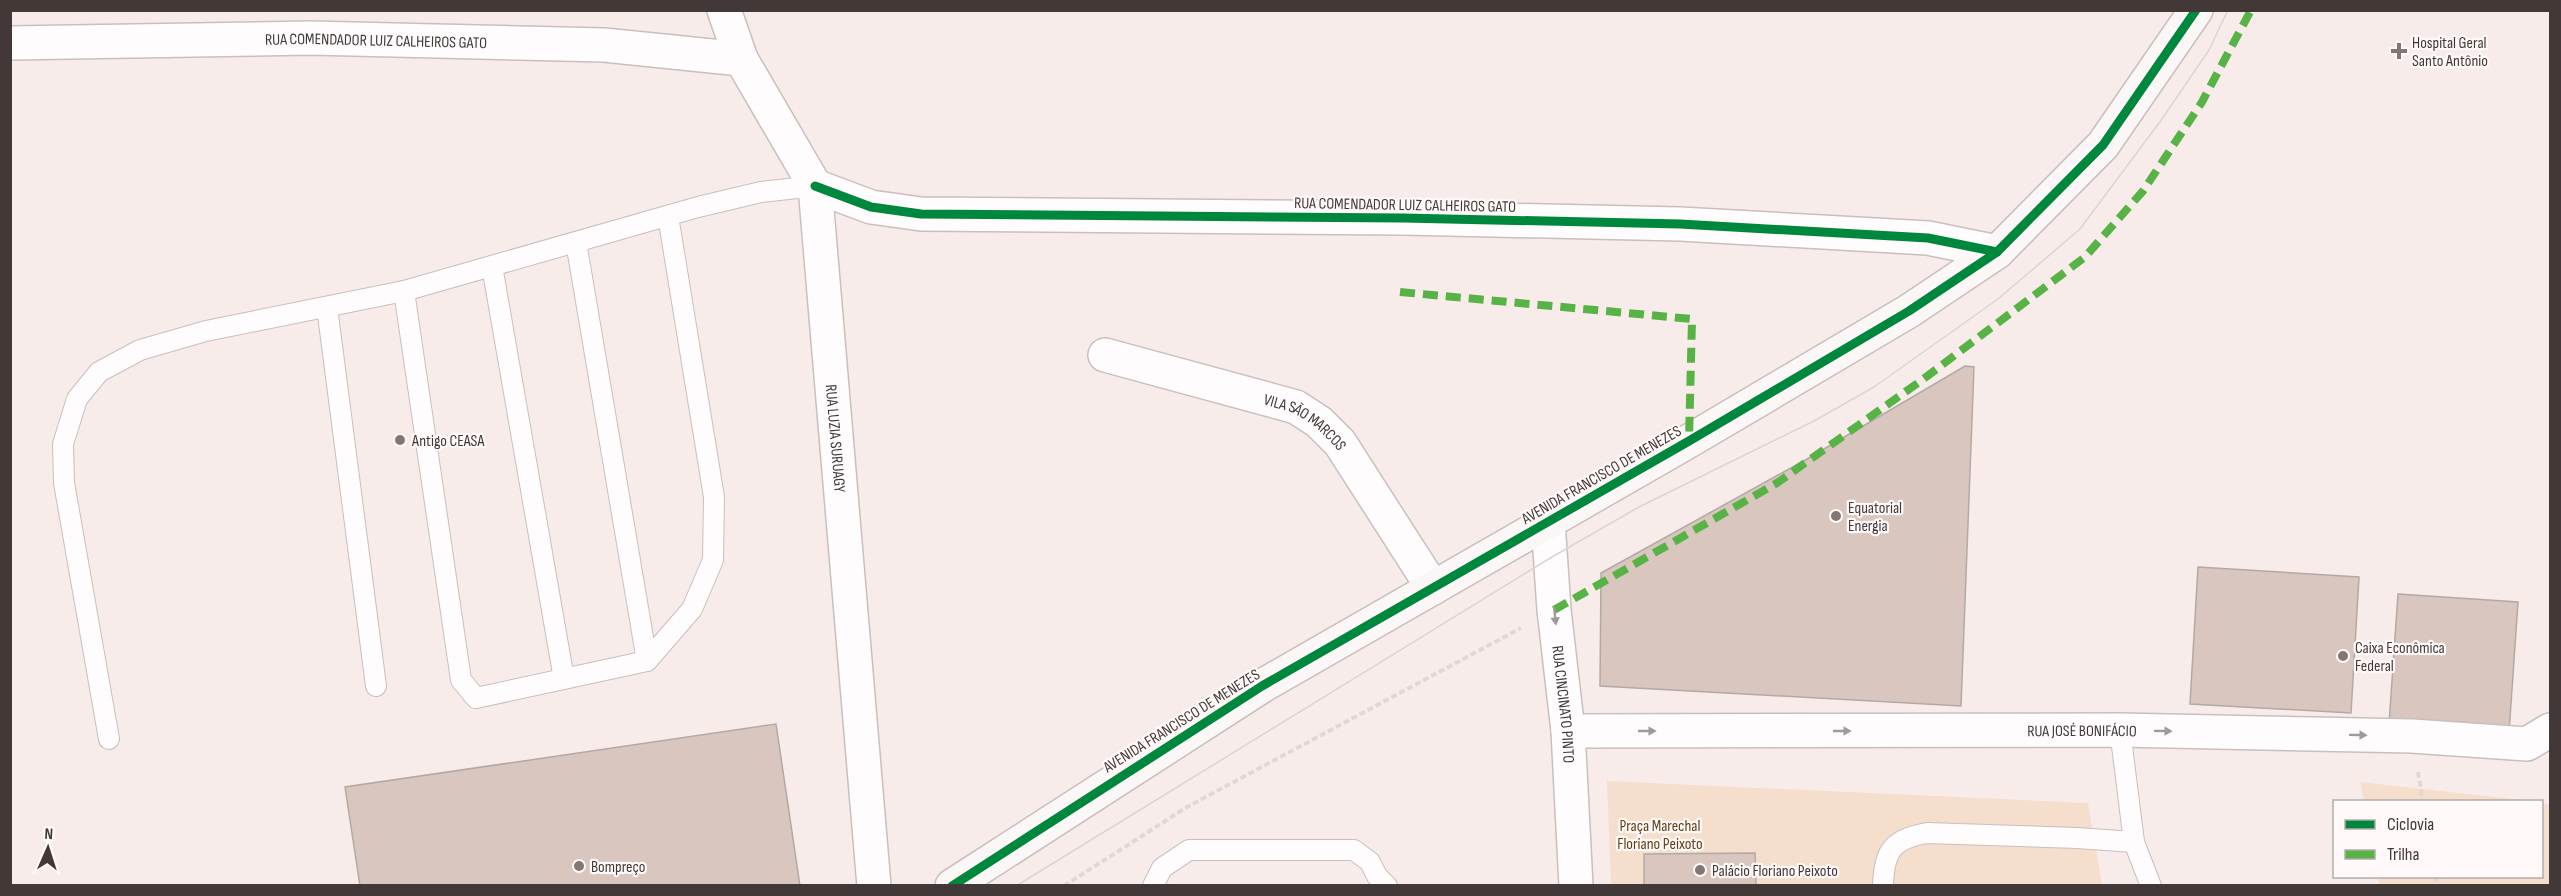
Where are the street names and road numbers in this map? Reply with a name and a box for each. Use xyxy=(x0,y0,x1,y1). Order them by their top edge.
street label: RUA COMENDADOR LUIZ CALHEIROS GATO xyxy=(265,30,487,53)
street label: RUA COMENDADOR LUIZ CALHEIROS GATO xyxy=(1294,194,1516,217)
street label: RUA LUZIA SURUAGY xyxy=(821,384,849,494)
street label: VILA SÃO MARCOS xyxy=(1261,391,1350,454)
street label: AVENIDA FRANCISCO DE MENEZES xyxy=(1518,422,1685,529)
street label: RUA CINCINATO PINTO xyxy=(1547,645,1578,764)
street label: AVENIDA FRANCISCO DE MENEZES xyxy=(1099,665,1264,778)
street label: RUA JOSÉ BONIFÁCIO xyxy=(2027,722,2137,741)

